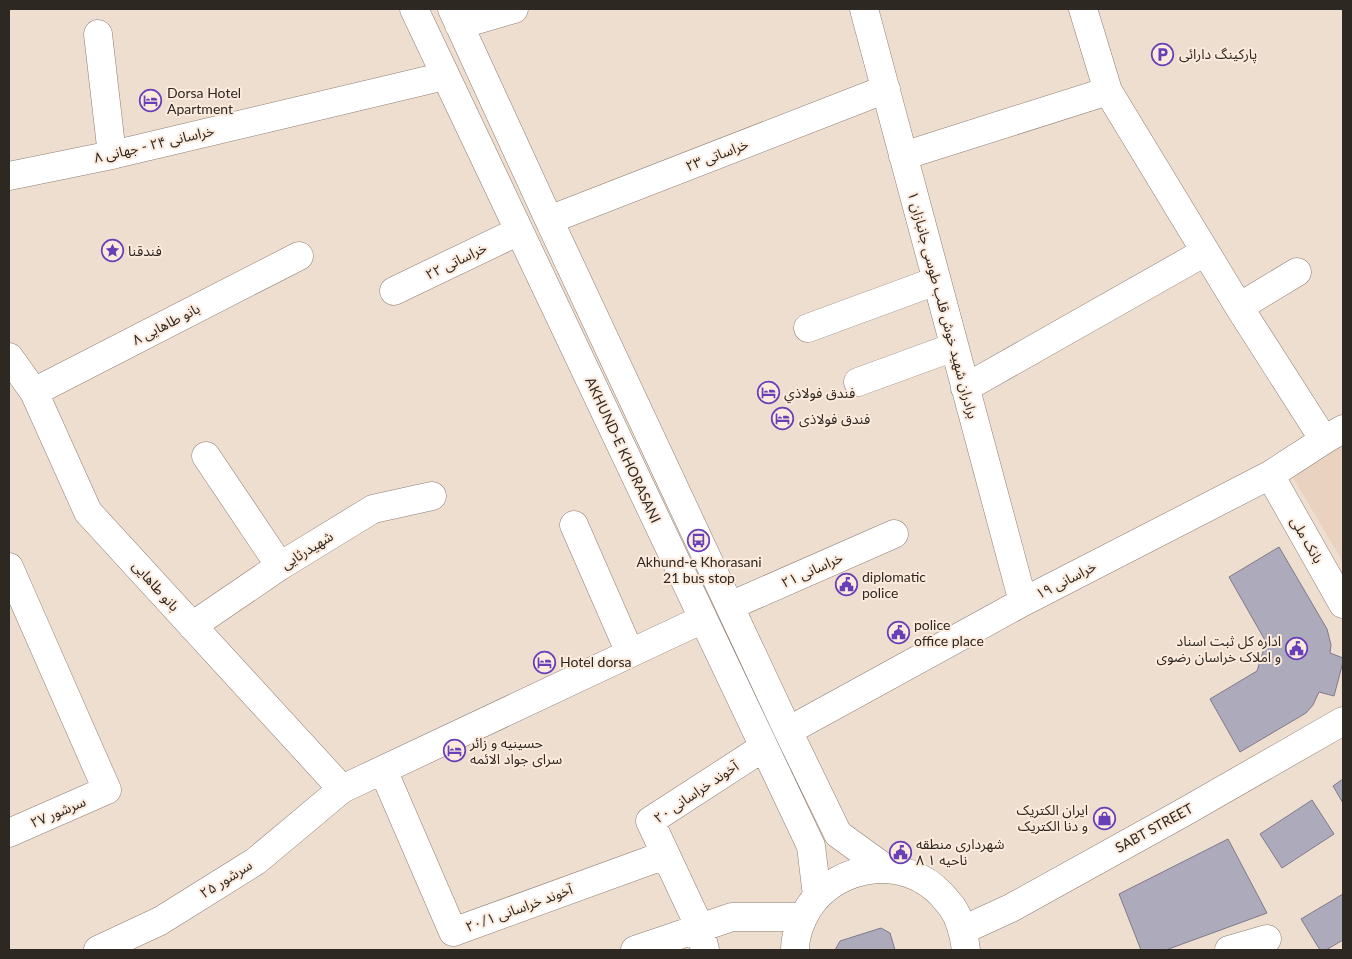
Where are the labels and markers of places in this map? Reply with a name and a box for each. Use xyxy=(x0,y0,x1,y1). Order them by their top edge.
parking icon: پارکینگ دارائی xyxy=(1151,42,1175,66)
place label: پارکینگ دارائی xyxy=(1179,45,1257,64)
place label: Dorsa Hotel Apartment xyxy=(167,84,241,117)
hotel icon: Dorsa Hotel Apartment xyxy=(139,89,163,113)
place icon: فندقنا xyxy=(100,239,124,263)
place label: فندقنا xyxy=(128,242,162,259)
hotel icon: فندق فولاذي xyxy=(756,381,780,405)
place label: فندق فولاذي xyxy=(784,384,855,404)
hotel icon: فندق فولاذی xyxy=(771,407,795,431)
place label: فندق فولاذی xyxy=(799,410,870,428)
bus stop icon: Akhund-e Khorasani 21 bus stop xyxy=(687,528,711,552)
place label: Akhund-e Khorasani 21 bus stop xyxy=(636,553,762,586)
place label: diplomatic police xyxy=(862,568,926,601)
public building icon: diplomatic police xyxy=(834,573,858,597)
place label: police office place xyxy=(914,616,984,649)
public building icon: police office place xyxy=(886,621,910,645)
place label: اداره کل ثبت اسناد و املاک خراسان رضوی xyxy=(1157,632,1281,666)
public building icon: اداره کل ثبت اسناد و املاک خراسان رضوی xyxy=(1285,637,1309,661)
hotel icon: Hotel dorsa xyxy=(532,650,556,674)
place label: Hotel dorsa xyxy=(560,653,631,670)
place label: حسینیه و زائر سرای جواد الائمه xyxy=(469,734,562,768)
hotel icon: حسینیه و زائر سرای جواد الائمه xyxy=(442,739,466,763)
place label: ایران الکتریک و دنا الکتریک xyxy=(1017,801,1088,835)
shop icon: ایران الکتریک و دنا الکتریک xyxy=(1092,806,1116,830)
place label: شهرداری منطقه ۸ ناحیه ۱ xyxy=(916,835,1004,868)
public building icon: شهرداری منطقه ۸ ناحیه ۱ xyxy=(888,840,912,864)

